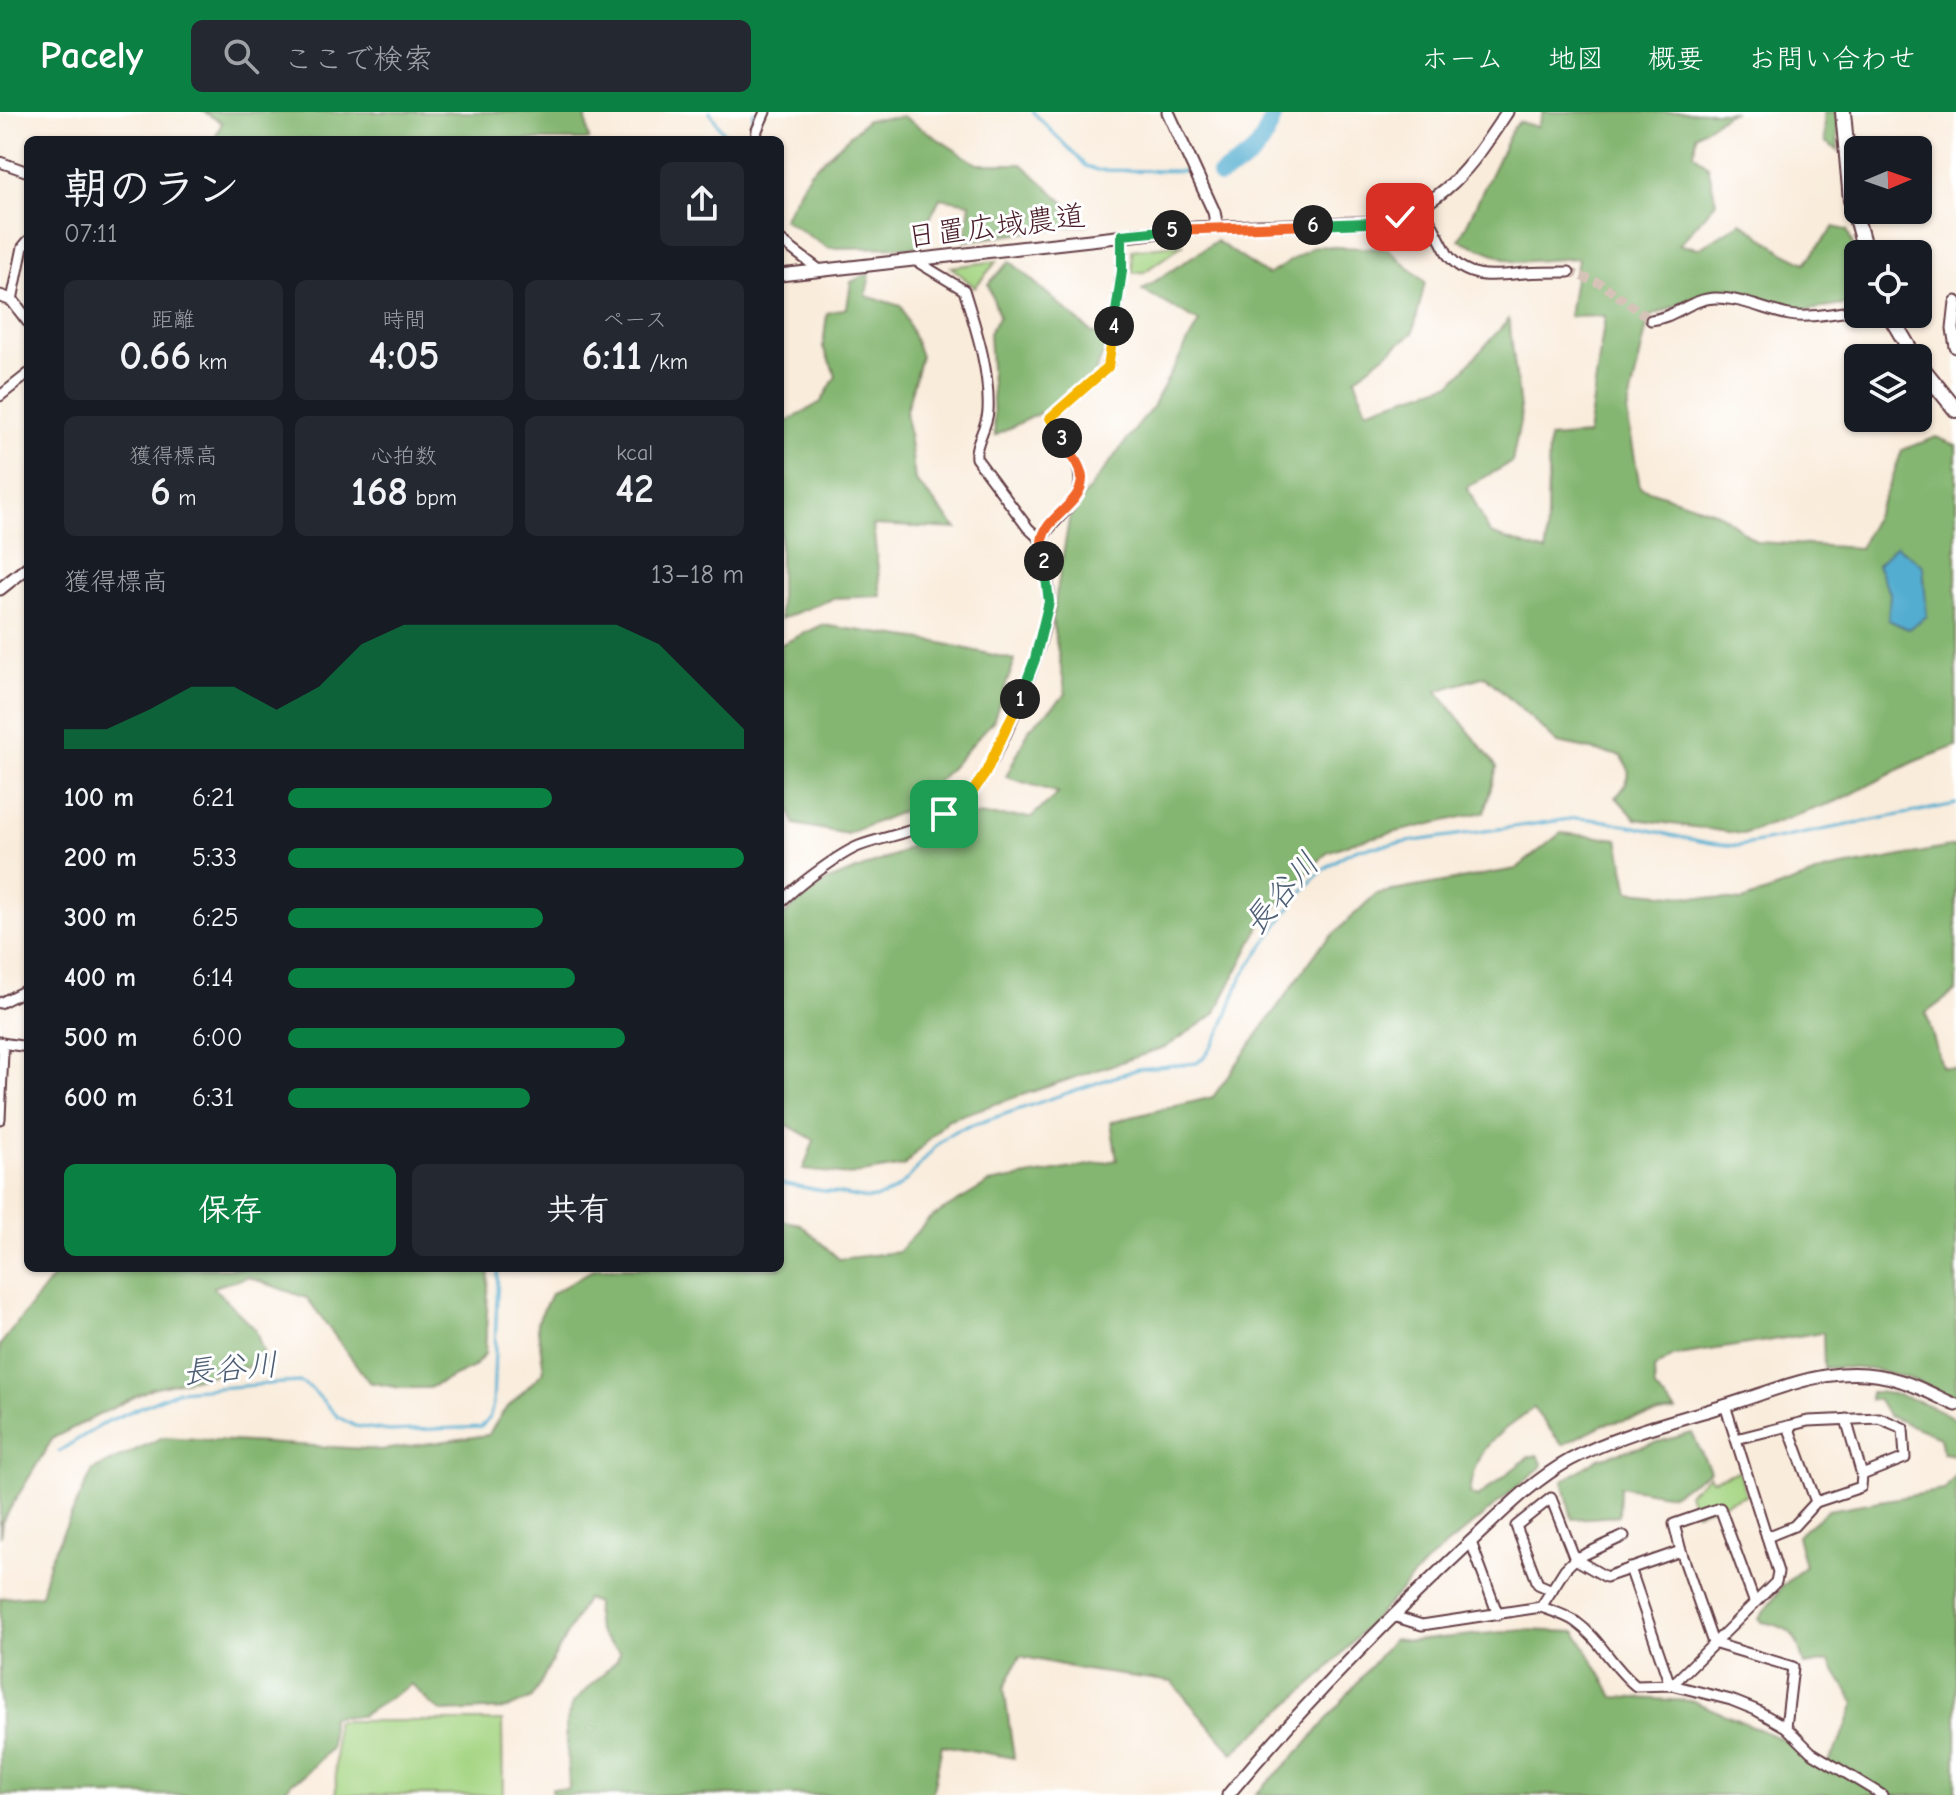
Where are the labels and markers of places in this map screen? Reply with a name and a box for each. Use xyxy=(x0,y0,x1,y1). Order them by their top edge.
pin xyxy=(1366,183,1434,251)
pin: 6 xyxy=(1293,205,1333,245)
pin: 5 xyxy=(1152,210,1192,250)
pin: 4 xyxy=(1094,306,1134,346)
pin: 3 xyxy=(1042,418,1082,458)
pin: 2 xyxy=(1024,541,1064,581)
pin: 1 xyxy=(1000,679,1040,719)
pin xyxy=(910,780,978,848)

